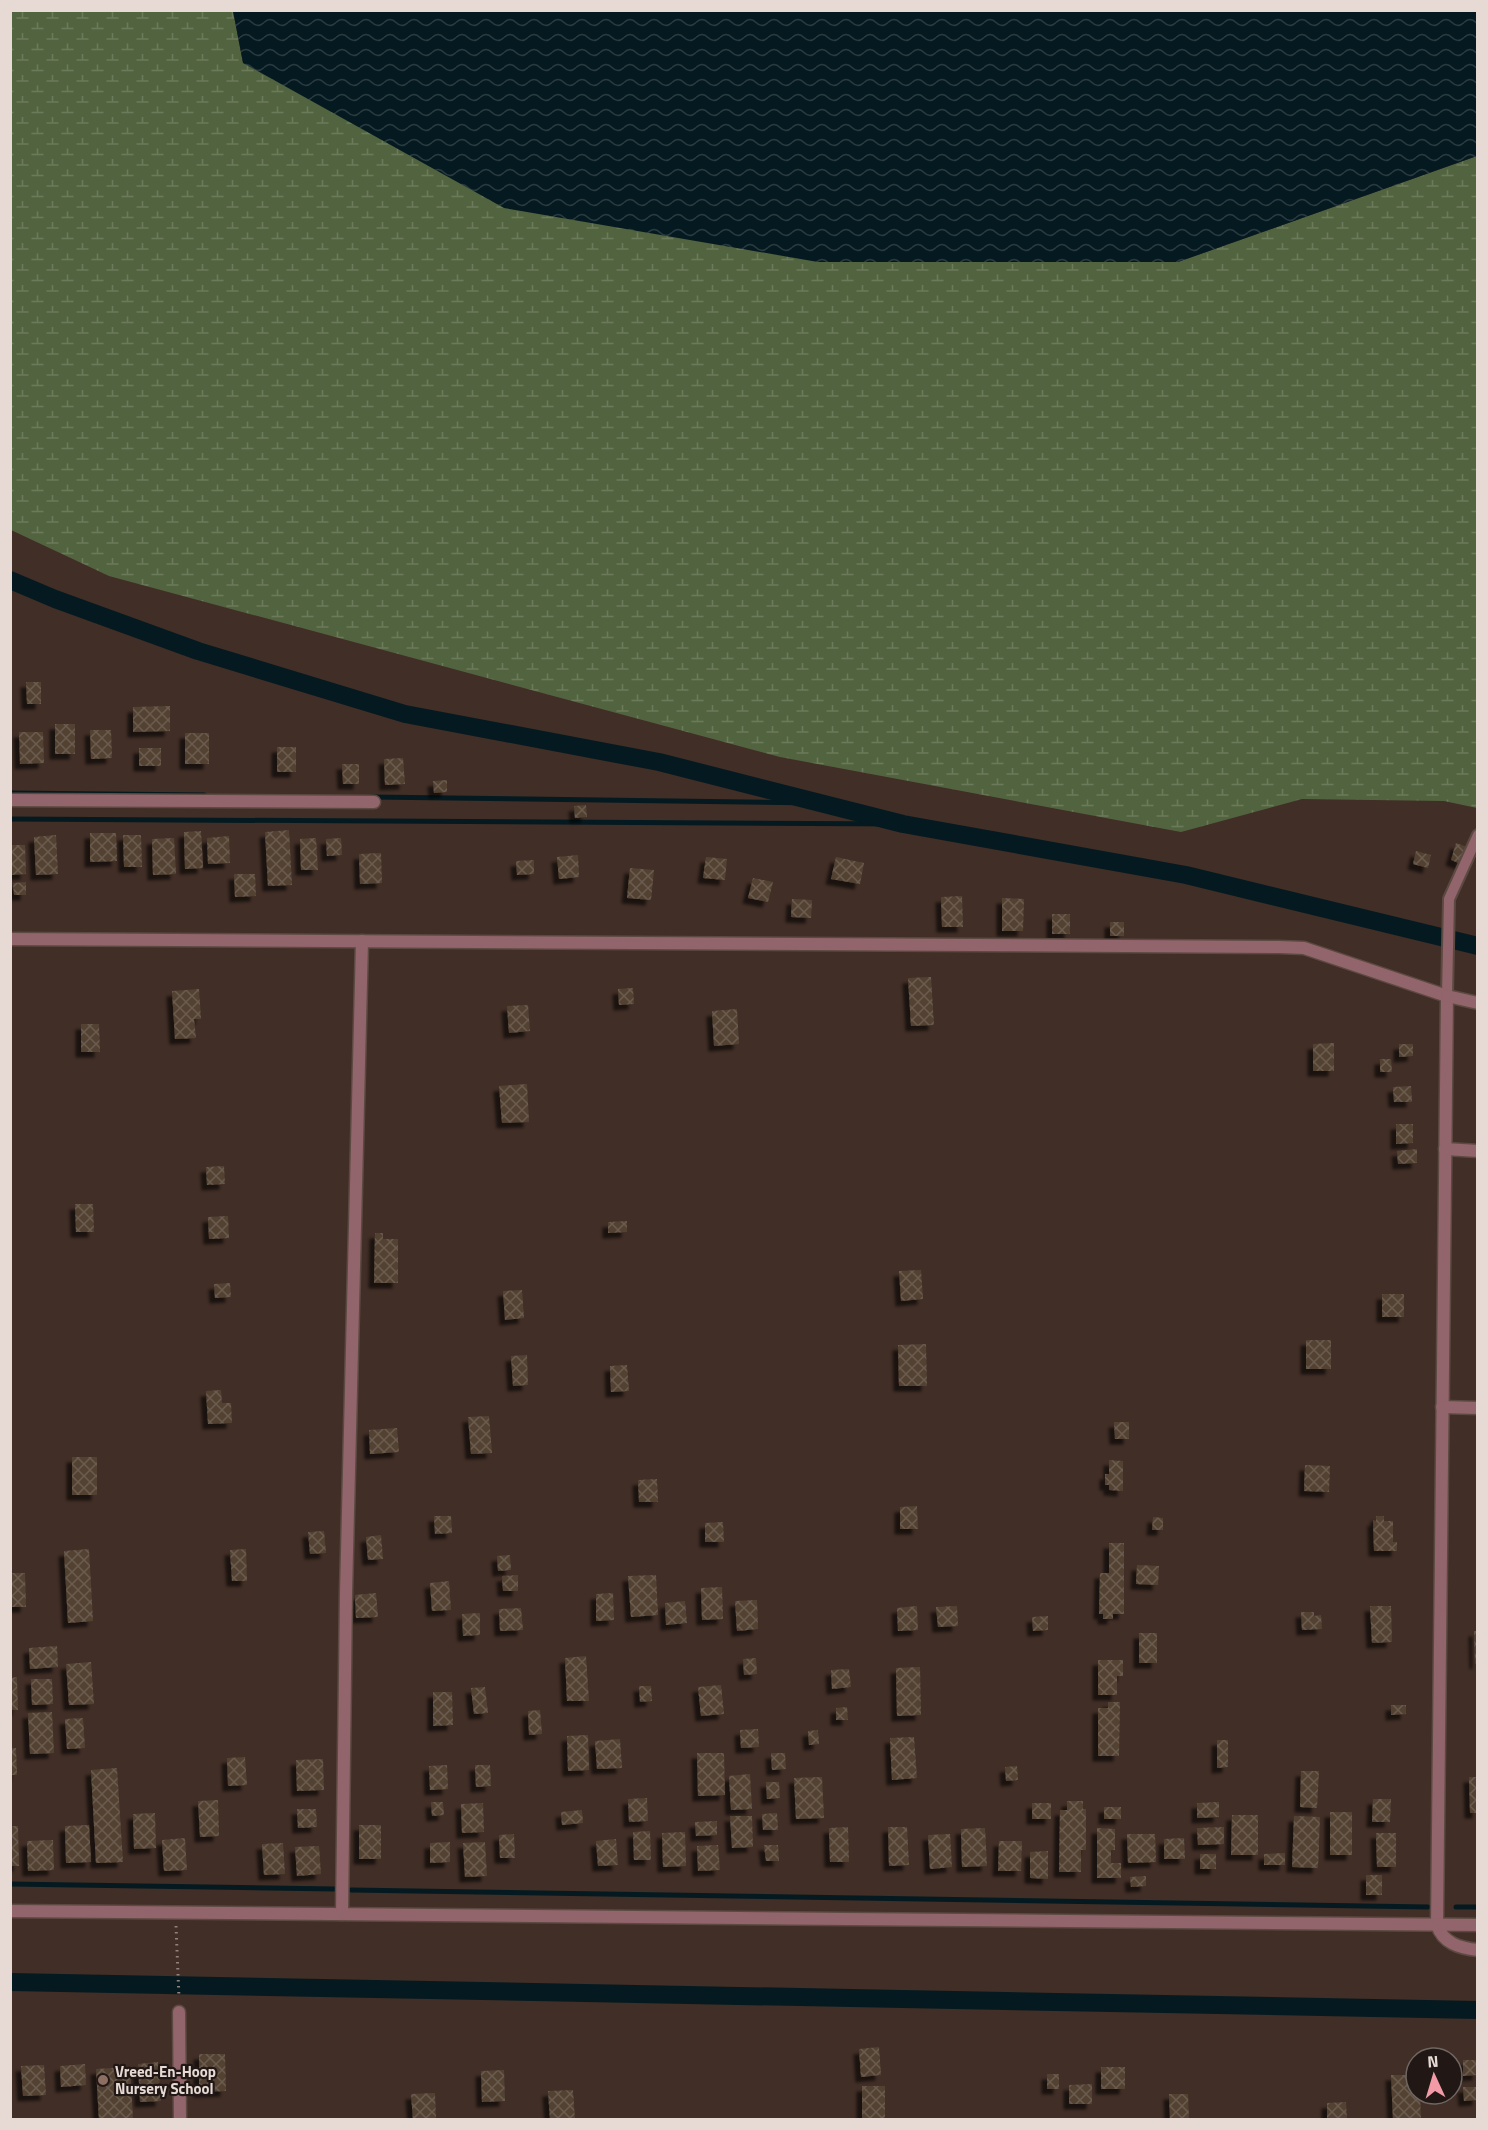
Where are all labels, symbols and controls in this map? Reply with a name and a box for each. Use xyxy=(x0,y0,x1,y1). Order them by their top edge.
north arrow xyxy=(1404,2046,1464,2106)
text: N xyxy=(1427,2049,1439,2073)
place label: Vreed-En-Hoop Nursery School xyxy=(115,2060,216,2100)
marker: Vreed-En-Hoop Nursery School xyxy=(96,2073,110,2087)

